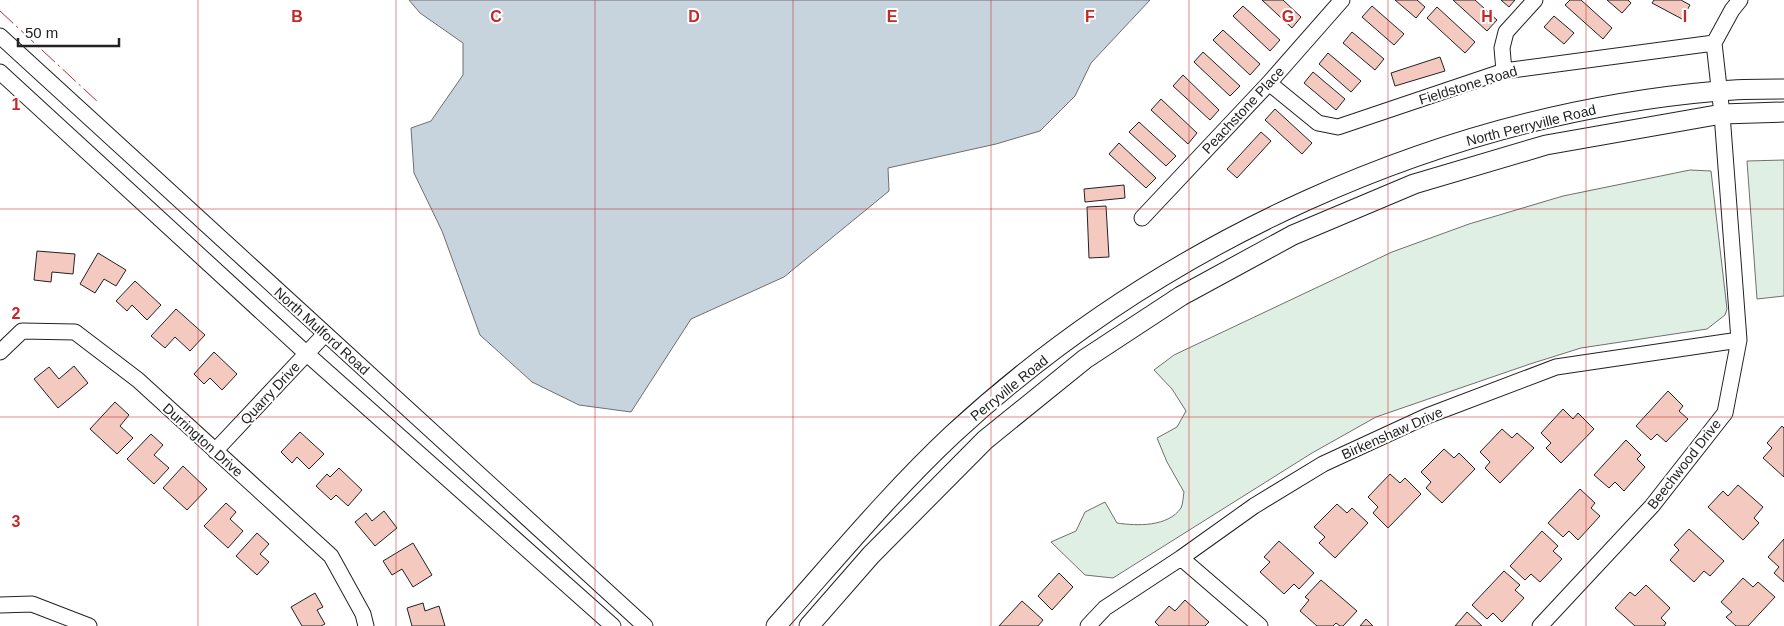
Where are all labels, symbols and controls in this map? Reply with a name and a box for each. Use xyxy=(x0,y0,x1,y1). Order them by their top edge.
text: B xyxy=(291,8,303,25)
text: C xyxy=(490,8,502,25)
text: D xyxy=(688,8,700,25)
text: E xyxy=(887,8,898,25)
text: F xyxy=(1085,8,1095,25)
text: G xyxy=(1282,8,1294,25)
text: H xyxy=(1481,8,1493,25)
text: I xyxy=(1683,8,1687,25)
scale bar xyxy=(18,15,119,47)
text: 50 m xyxy=(25,24,58,41)
street label: Fieldstone Road xyxy=(1417,62,1519,108)
street label: Peachstone Place xyxy=(1199,63,1287,157)
text: 1 xyxy=(12,96,21,113)
street label: North Perryville Road xyxy=(1465,101,1597,149)
street label: North Mulford Road xyxy=(271,284,373,378)
text: 2 xyxy=(12,305,21,322)
street label: Perryville Road xyxy=(967,352,1051,424)
street label: Quarry Drive xyxy=(237,358,303,427)
street label: Durrington Drive xyxy=(160,400,246,480)
street label: Birkenshaw Drive xyxy=(1339,403,1445,462)
street label: Beechwood Drive xyxy=(1644,416,1724,512)
text: 3 xyxy=(12,513,21,530)

